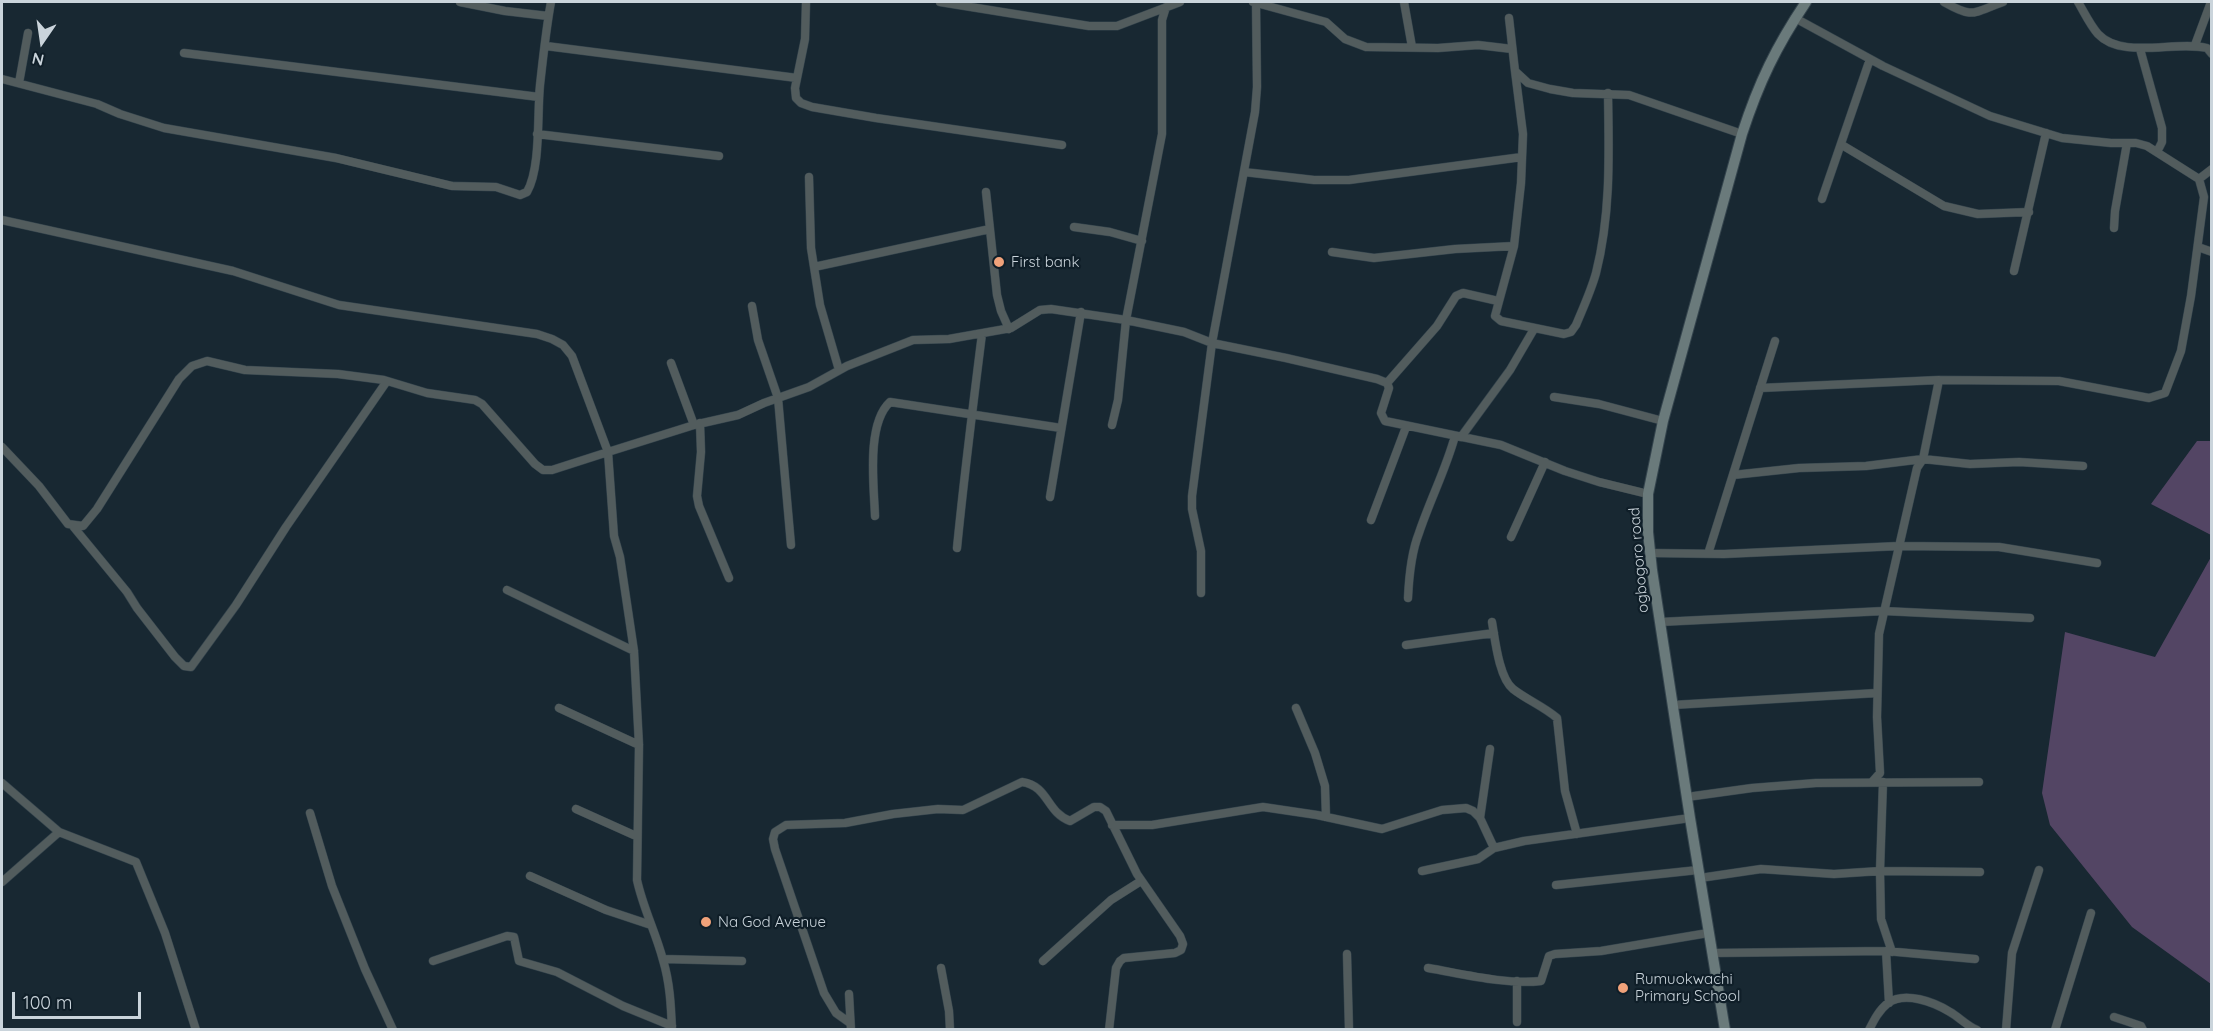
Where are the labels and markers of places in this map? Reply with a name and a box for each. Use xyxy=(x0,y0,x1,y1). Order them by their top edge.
place label: First bank xyxy=(1011,253,1080,271)
marker: First bank xyxy=(992,255,1006,269)
place label: Na God Avenue xyxy=(718,913,826,931)
marker: Na God Avenue xyxy=(699,915,713,929)
place label: Rumuokwachi Primary School xyxy=(1635,970,1740,1005)
marker: Rumuokwachi Primary School xyxy=(1616,981,1630,995)

